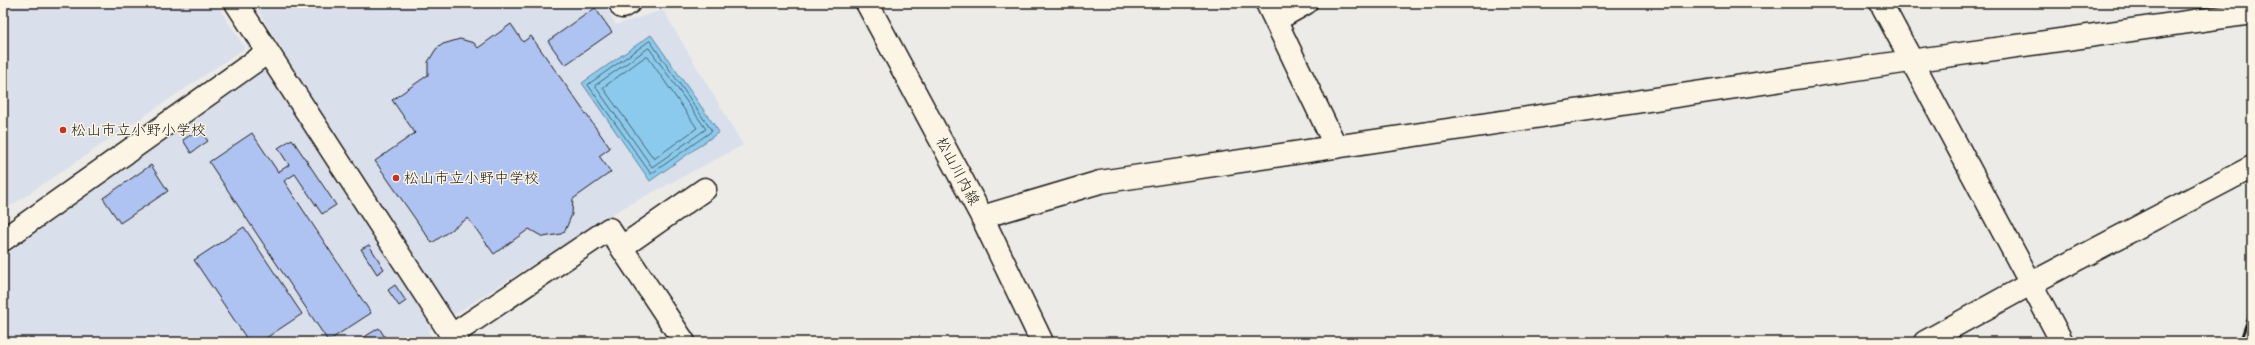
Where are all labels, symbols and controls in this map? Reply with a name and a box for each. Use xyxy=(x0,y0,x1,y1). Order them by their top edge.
place label: 松山市立小野小学校 xyxy=(71,121,206,139)
marker: 松山市立小野小学校 xyxy=(58,125,68,135)
street label: 松山川内線 xyxy=(932,134,984,208)
place label: 松山市立小野中学校 xyxy=(404,169,539,187)
marker: 松山市立小野中学校 xyxy=(391,173,401,183)

